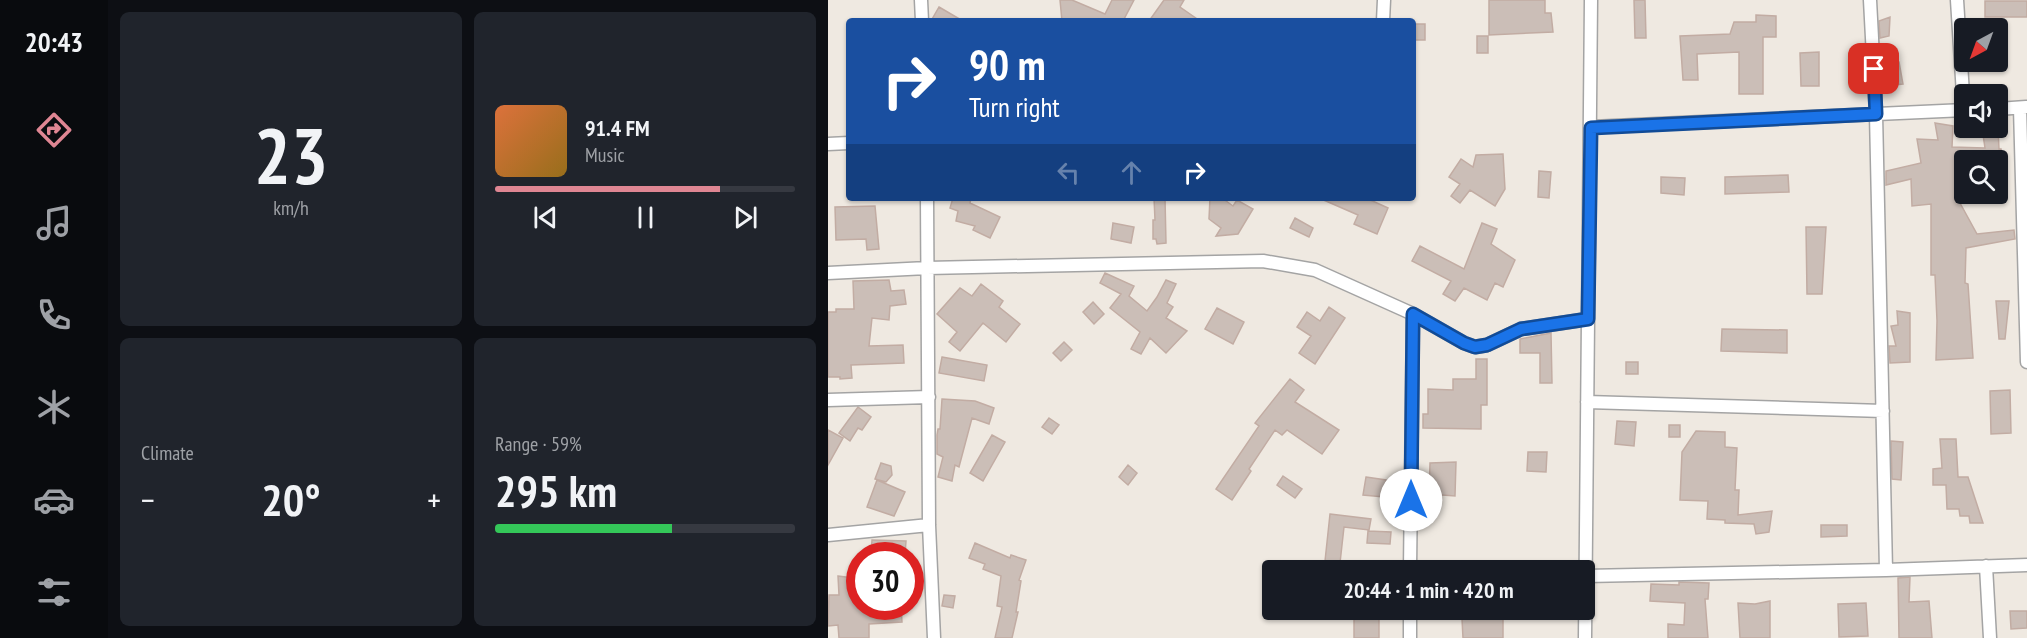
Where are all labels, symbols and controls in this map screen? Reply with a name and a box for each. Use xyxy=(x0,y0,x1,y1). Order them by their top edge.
north arrow xyxy=(1954,18,2008,72)
map controls xyxy=(1954,18,2008,204)
text: 20:43 xyxy=(25,25,83,59)
text: 90 m xyxy=(969,37,1046,92)
icon: right xyxy=(870,42,948,120)
pin xyxy=(1848,43,1899,94)
icon: arrive xyxy=(1857,52,1890,85)
button: sound xyxy=(1954,84,2008,138)
text: Turn right xyxy=(969,90,1060,124)
text: 23 xyxy=(254,105,328,206)
icon: directions xyxy=(33,109,75,151)
text: 91.4 FM xyxy=(585,114,650,142)
text: Music xyxy=(585,142,625,168)
button: search xyxy=(1954,150,2008,204)
icon: left xyxy=(1052,156,1085,189)
icon: ahead xyxy=(1115,156,1148,189)
icon: right xyxy=(1178,156,1211,189)
text: km/h xyxy=(273,195,309,221)
icon: previous xyxy=(529,201,562,234)
icon: pause xyxy=(629,201,662,234)
icon: next xyxy=(729,201,762,234)
icon: music xyxy=(33,202,75,244)
icon: phone xyxy=(33,294,75,336)
icon: climate xyxy=(33,386,75,428)
text: Range · 59% xyxy=(495,431,582,457)
text: Climate xyxy=(141,440,194,466)
text: 295 km xyxy=(495,461,617,519)
position arrow xyxy=(1379,468,1443,532)
text: 20° xyxy=(261,470,321,528)
text: − xyxy=(141,478,155,521)
text: + xyxy=(427,478,441,521)
icon: car xyxy=(33,479,75,521)
speed limit sign: 30 xyxy=(846,542,924,620)
icon: filters xyxy=(33,571,75,613)
text: 20:44 · 1 min · 420 m xyxy=(1343,576,1514,604)

